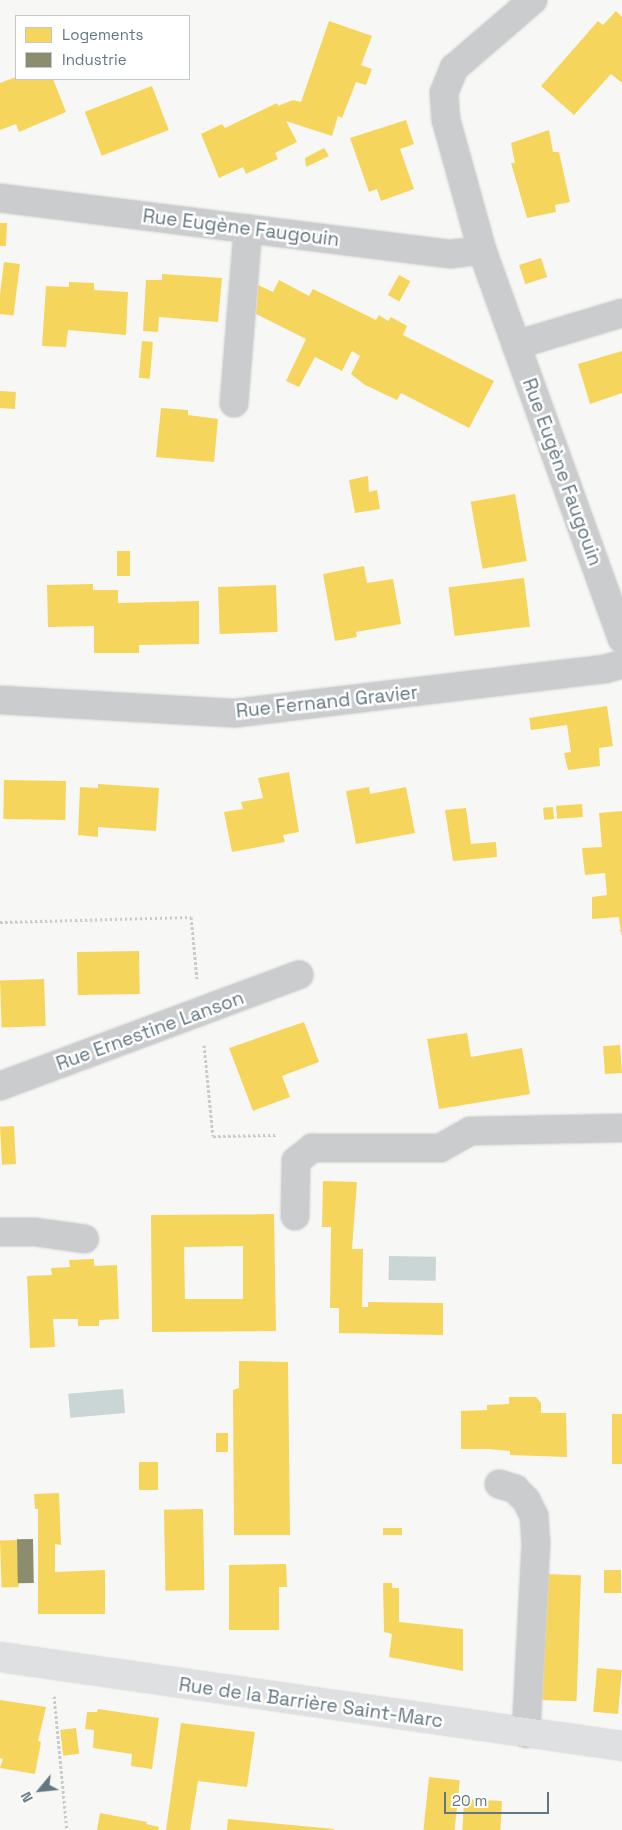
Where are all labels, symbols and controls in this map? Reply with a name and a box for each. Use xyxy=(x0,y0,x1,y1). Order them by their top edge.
legend xyxy=(15,15,190,80)
text: Logements xyxy=(62,25,144,44)
text: Industrie xyxy=(62,50,127,69)
street label: Rue Eugène Faugouin xyxy=(142,205,340,251)
street label: Rue Eugène Faugouin xyxy=(517,375,607,569)
street label: Rue Fernand Gravier xyxy=(235,681,419,723)
street label: Rue Ernestine Lanson xyxy=(53,986,247,1076)
street label: Rue de la Barrière Saint-Marc xyxy=(177,1673,445,1733)
north arrow xyxy=(15,1765,65,1815)
scale bar xyxy=(447,1782,552,1814)
text: N xyxy=(17,1789,37,1805)
text: 20 m xyxy=(452,1791,487,1810)

